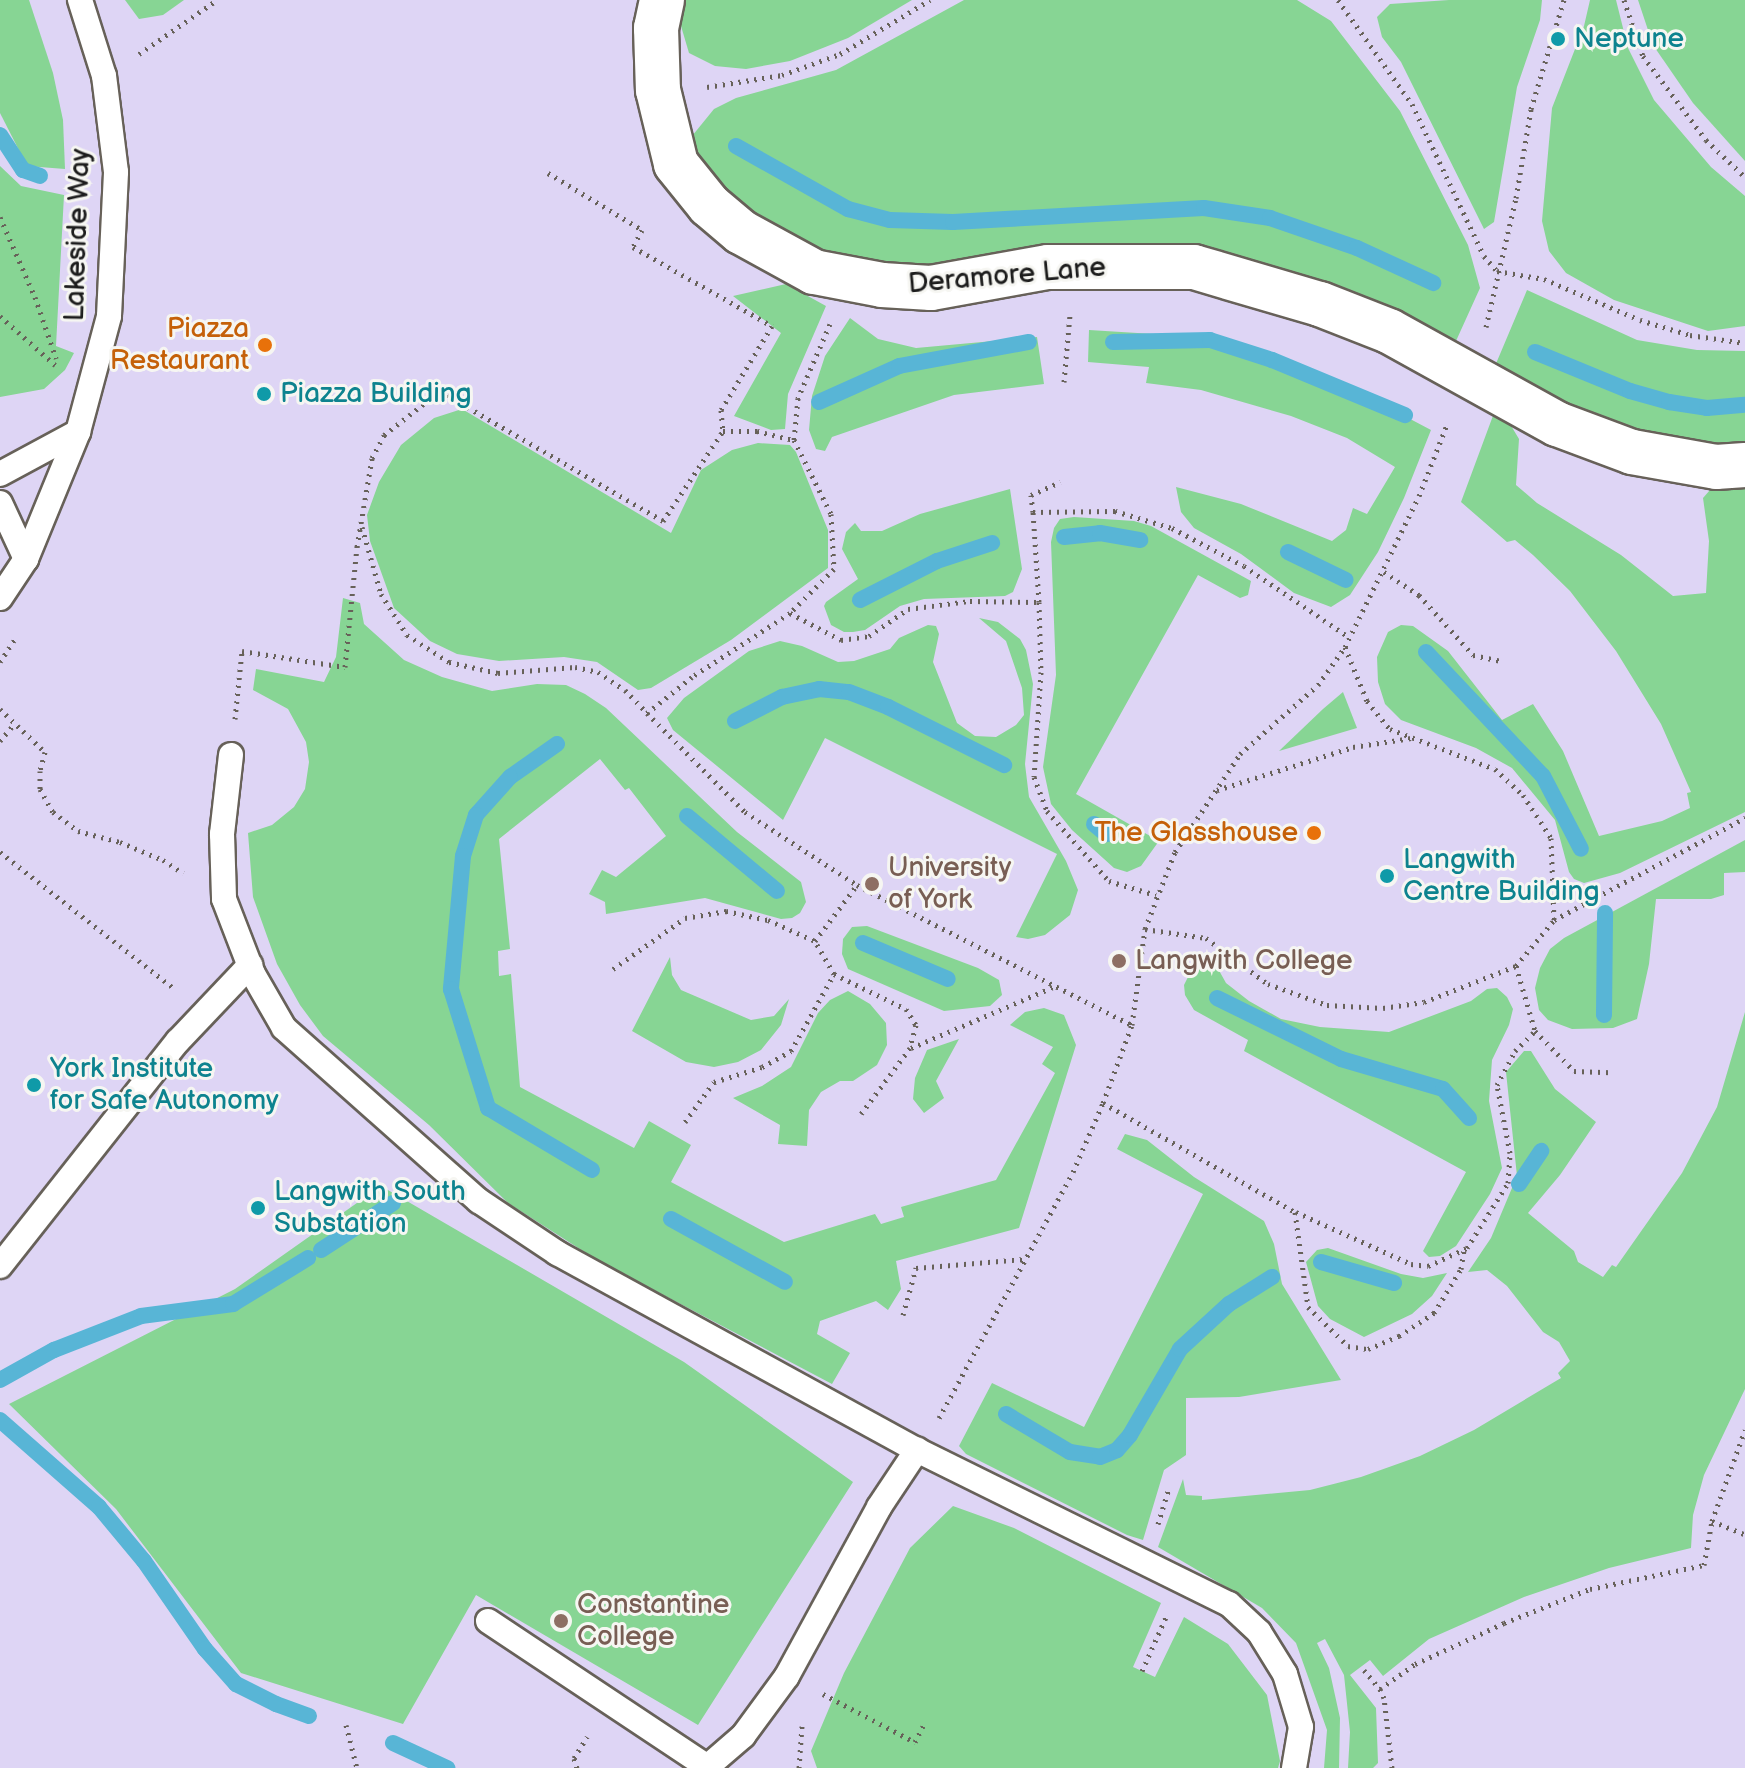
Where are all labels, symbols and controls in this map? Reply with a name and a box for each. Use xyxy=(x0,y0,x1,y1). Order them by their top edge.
place label: Neptune xyxy=(1574,22,1684,56)
marker: Neptune xyxy=(1549,30,1567,48)
street label: Lakeside Way xyxy=(58,147,98,323)
street label: Deramore Lane xyxy=(907,251,1107,301)
place label: Piazza Restaurant xyxy=(110,312,249,378)
marker: Piazza Restaurant xyxy=(256,336,274,354)
place label: Piazza Building xyxy=(280,377,472,411)
marker: Piazza Building xyxy=(255,385,273,403)
place label: The Glasshouse xyxy=(1094,816,1298,850)
marker: The Glasshouse xyxy=(1305,824,1323,842)
place label: Langwith Centre Building xyxy=(1403,843,1600,909)
place label: University of York xyxy=(888,851,1011,917)
marker: Langwith Centre Building xyxy=(1378,867,1396,885)
marker: University of York xyxy=(863,875,881,893)
place label: Langwith College xyxy=(1135,944,1353,978)
marker: Langwith College xyxy=(1110,952,1128,970)
place label: York Institute for Safe Autonomy xyxy=(50,1052,279,1118)
marker: York Institute for Safe Autonomy xyxy=(25,1076,43,1094)
place label: Langwith South Substation xyxy=(274,1175,466,1241)
marker: Langwith South Substation xyxy=(249,1199,267,1217)
place label: Constantine College xyxy=(577,1588,729,1654)
marker: Constantine College xyxy=(552,1612,570,1630)

